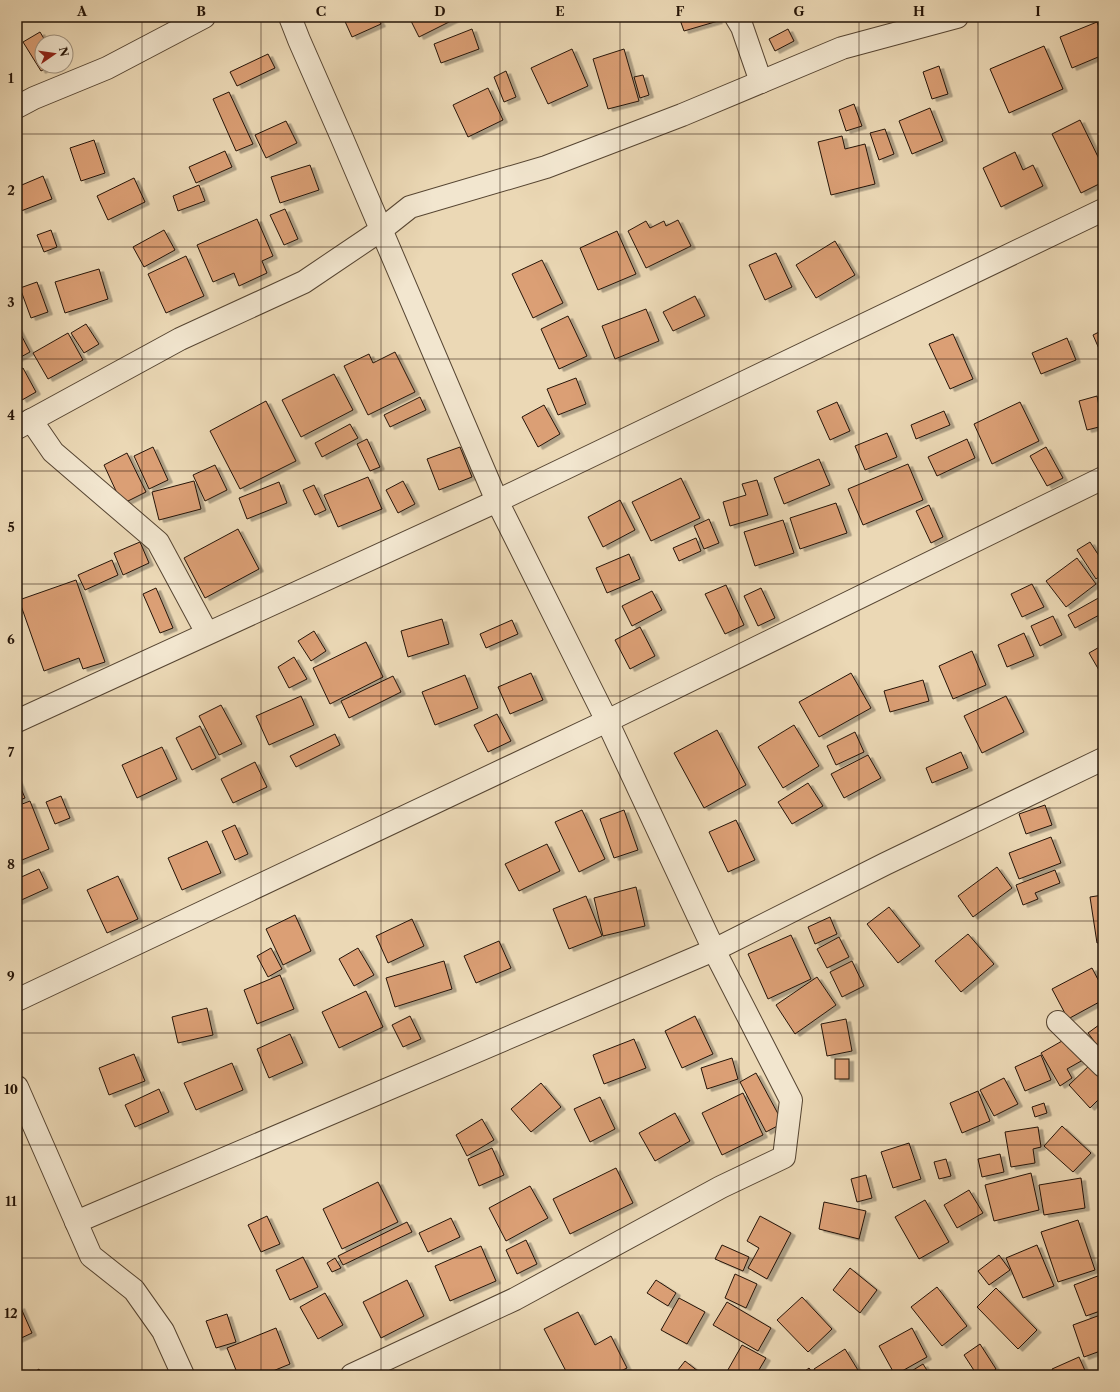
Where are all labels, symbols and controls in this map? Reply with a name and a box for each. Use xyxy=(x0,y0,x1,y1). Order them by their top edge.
text: A xyxy=(76,3,88,19)
text: B xyxy=(196,3,206,19)
text: C xyxy=(316,3,326,19)
text: D xyxy=(434,3,446,19)
text: E xyxy=(555,3,565,19)
text: F xyxy=(676,3,685,19)
text: G xyxy=(793,3,805,19)
text: H xyxy=(913,3,925,19)
text: I xyxy=(1035,3,1041,19)
north arrow xyxy=(34,34,74,74)
text: N xyxy=(56,46,72,58)
text: 1 xyxy=(8,70,14,86)
text: 2 xyxy=(7,182,15,198)
text: 3 xyxy=(7,294,15,310)
text: 4 xyxy=(7,407,15,423)
text: 5 xyxy=(7,519,15,535)
text: 6 xyxy=(7,631,15,647)
text: 7 xyxy=(8,744,15,760)
text: 8 xyxy=(7,856,15,872)
text: 9 xyxy=(7,968,15,984)
text: 10 xyxy=(4,1081,18,1097)
text: 11 xyxy=(5,1193,17,1209)
text: 12 xyxy=(4,1305,18,1321)

